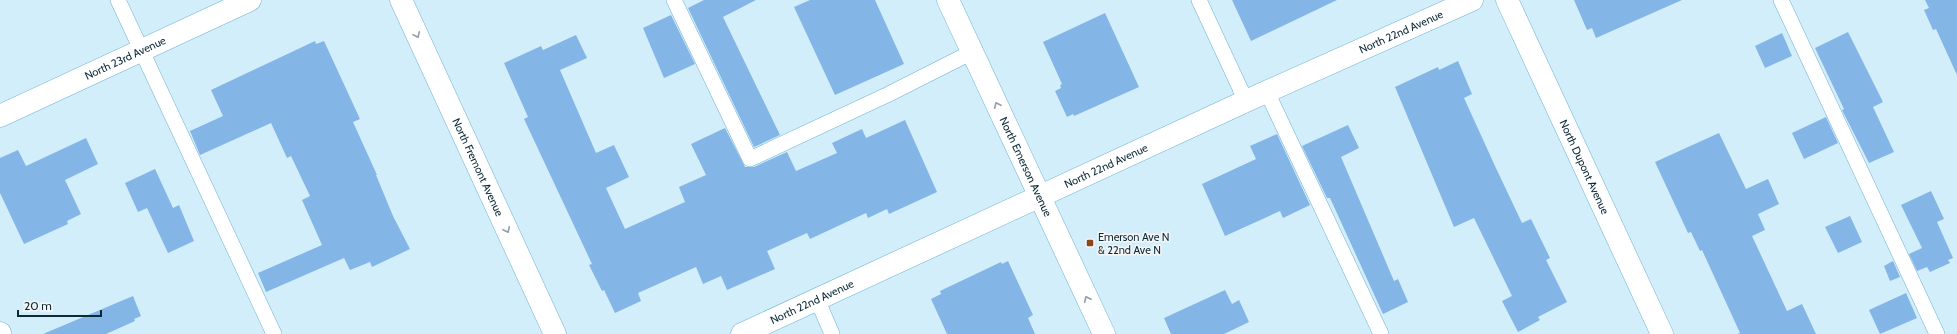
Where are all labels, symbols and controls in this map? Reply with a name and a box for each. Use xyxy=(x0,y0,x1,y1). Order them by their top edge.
street label: North 22nd Avenue xyxy=(1357,7,1445,57)
one-way arrow xyxy=(412,31,420,39)
street label: North 23rd Avenue xyxy=(82,33,168,83)
one-way arrow xyxy=(994,102,1002,109)
street label: North Emerson Avenue xyxy=(997,115,1055,219)
street label: North Fremont Avenue xyxy=(449,116,507,219)
street label: North Dupont Avenue xyxy=(1557,118,1613,217)
street label: North 22nd Avenue xyxy=(1062,140,1150,191)
one-way arrow xyxy=(502,225,510,233)
place label: Emerson Ave N & 22nd Ave N xyxy=(1098,230,1170,257)
marker: Emerson Ave N & 22nd Ave N xyxy=(1085,238,1095,248)
street label: North 22nd Avenue xyxy=(768,276,856,327)
scale bar xyxy=(18,292,101,318)
one-way arrow xyxy=(1084,295,1092,303)
text: 20 m xyxy=(24,298,52,313)

